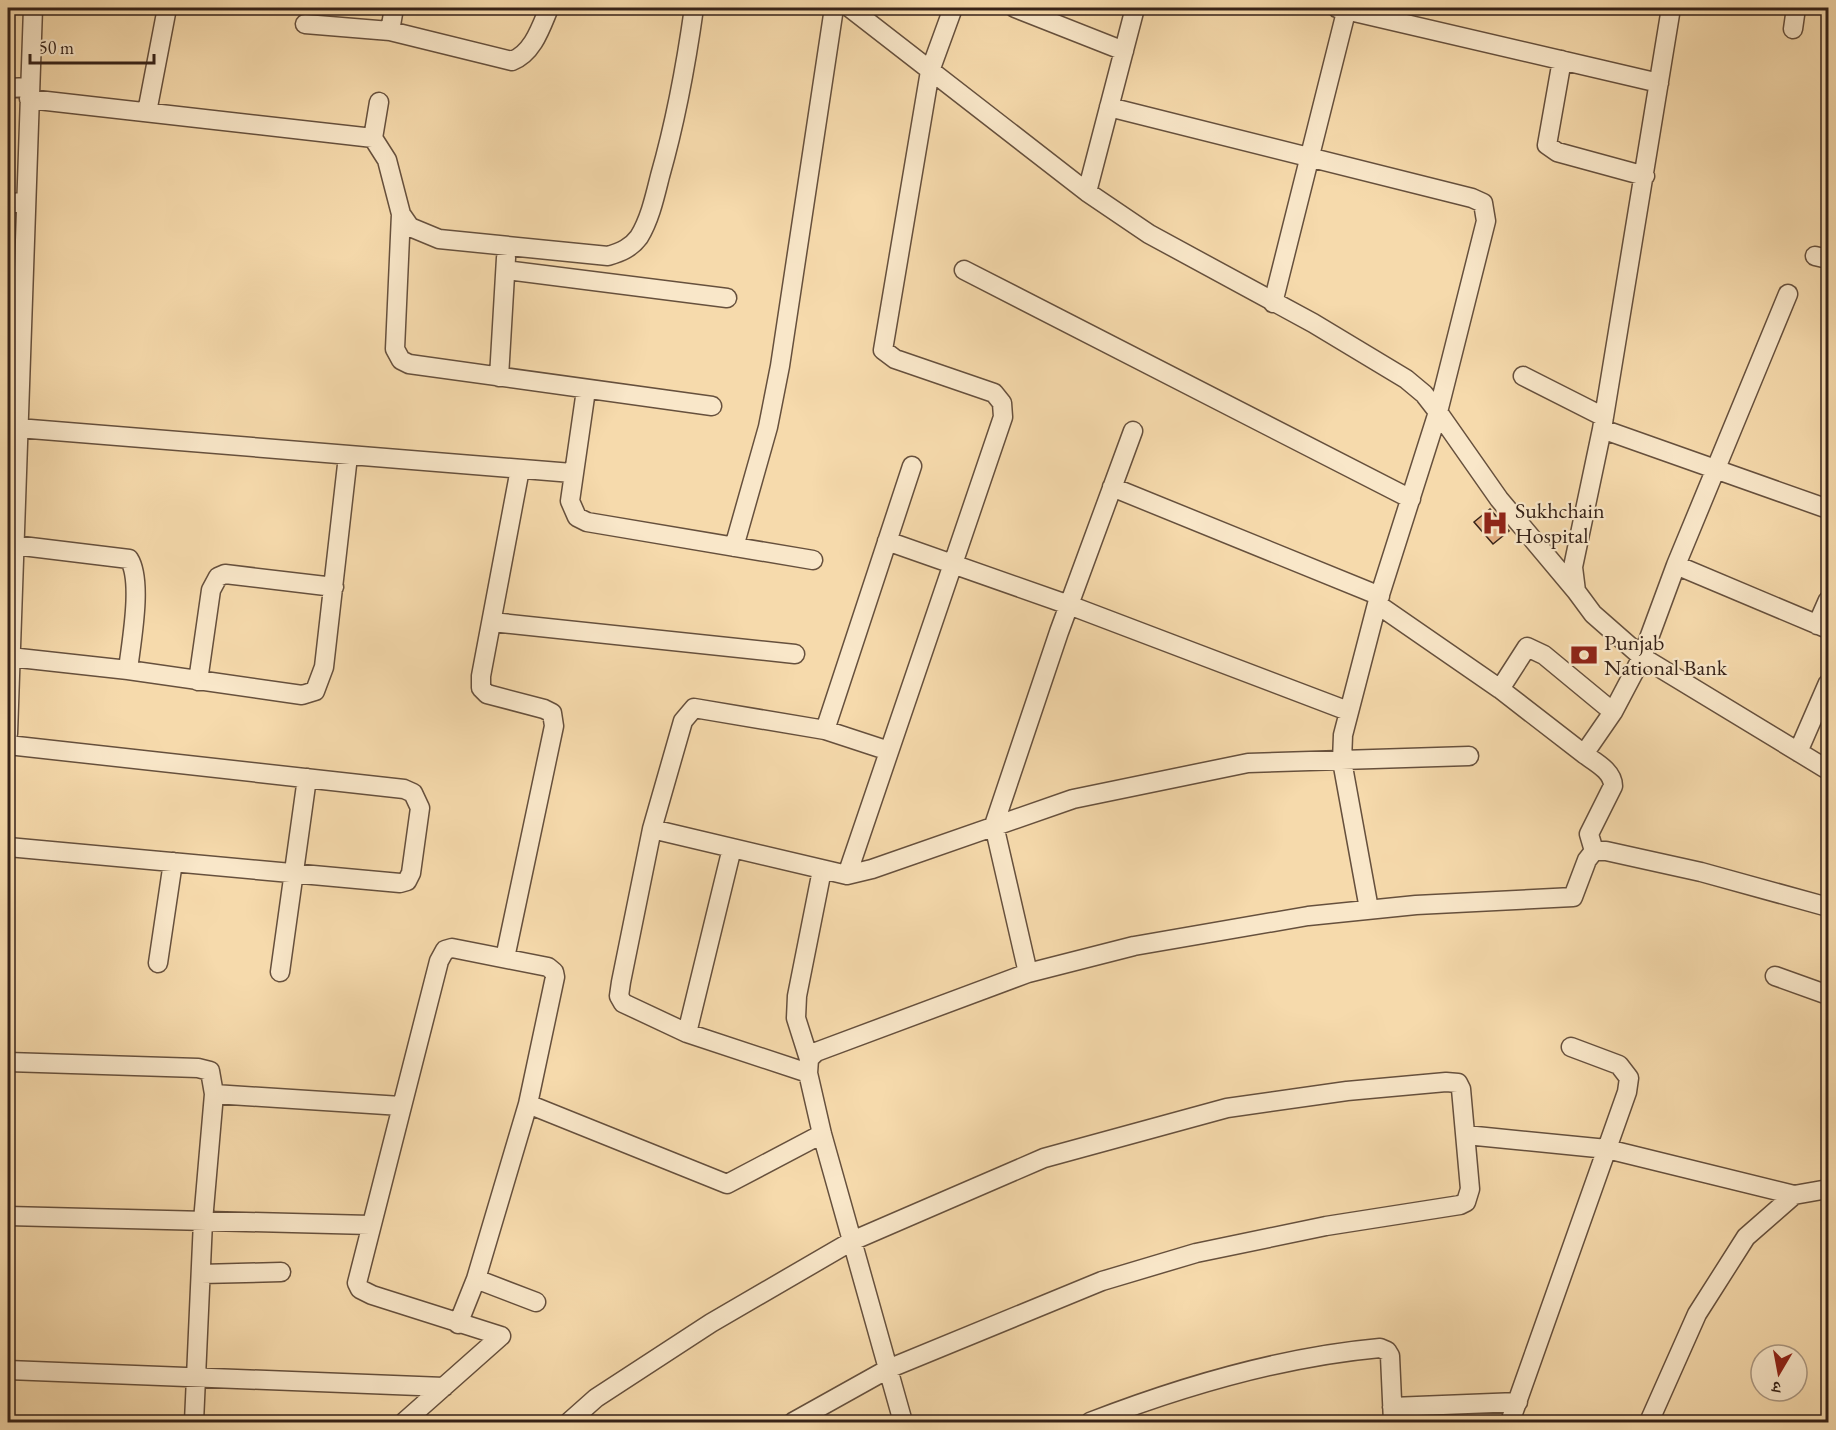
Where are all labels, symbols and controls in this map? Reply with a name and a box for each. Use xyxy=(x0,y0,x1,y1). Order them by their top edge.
scale bar xyxy=(30,27,154,65)
text: 50 m xyxy=(39,36,74,59)
place label: Sukhchain Hospital xyxy=(1515,496,1605,550)
hospital icon: Sukhchain Hospital xyxy=(1480,508,1510,538)
place label: Punjab National Bank xyxy=(1604,628,1728,682)
bank icon: Punjab National Bank xyxy=(1569,640,1599,670)
north arrow xyxy=(1749,1343,1809,1403)
text: उ xyxy=(1769,1376,1783,1399)

